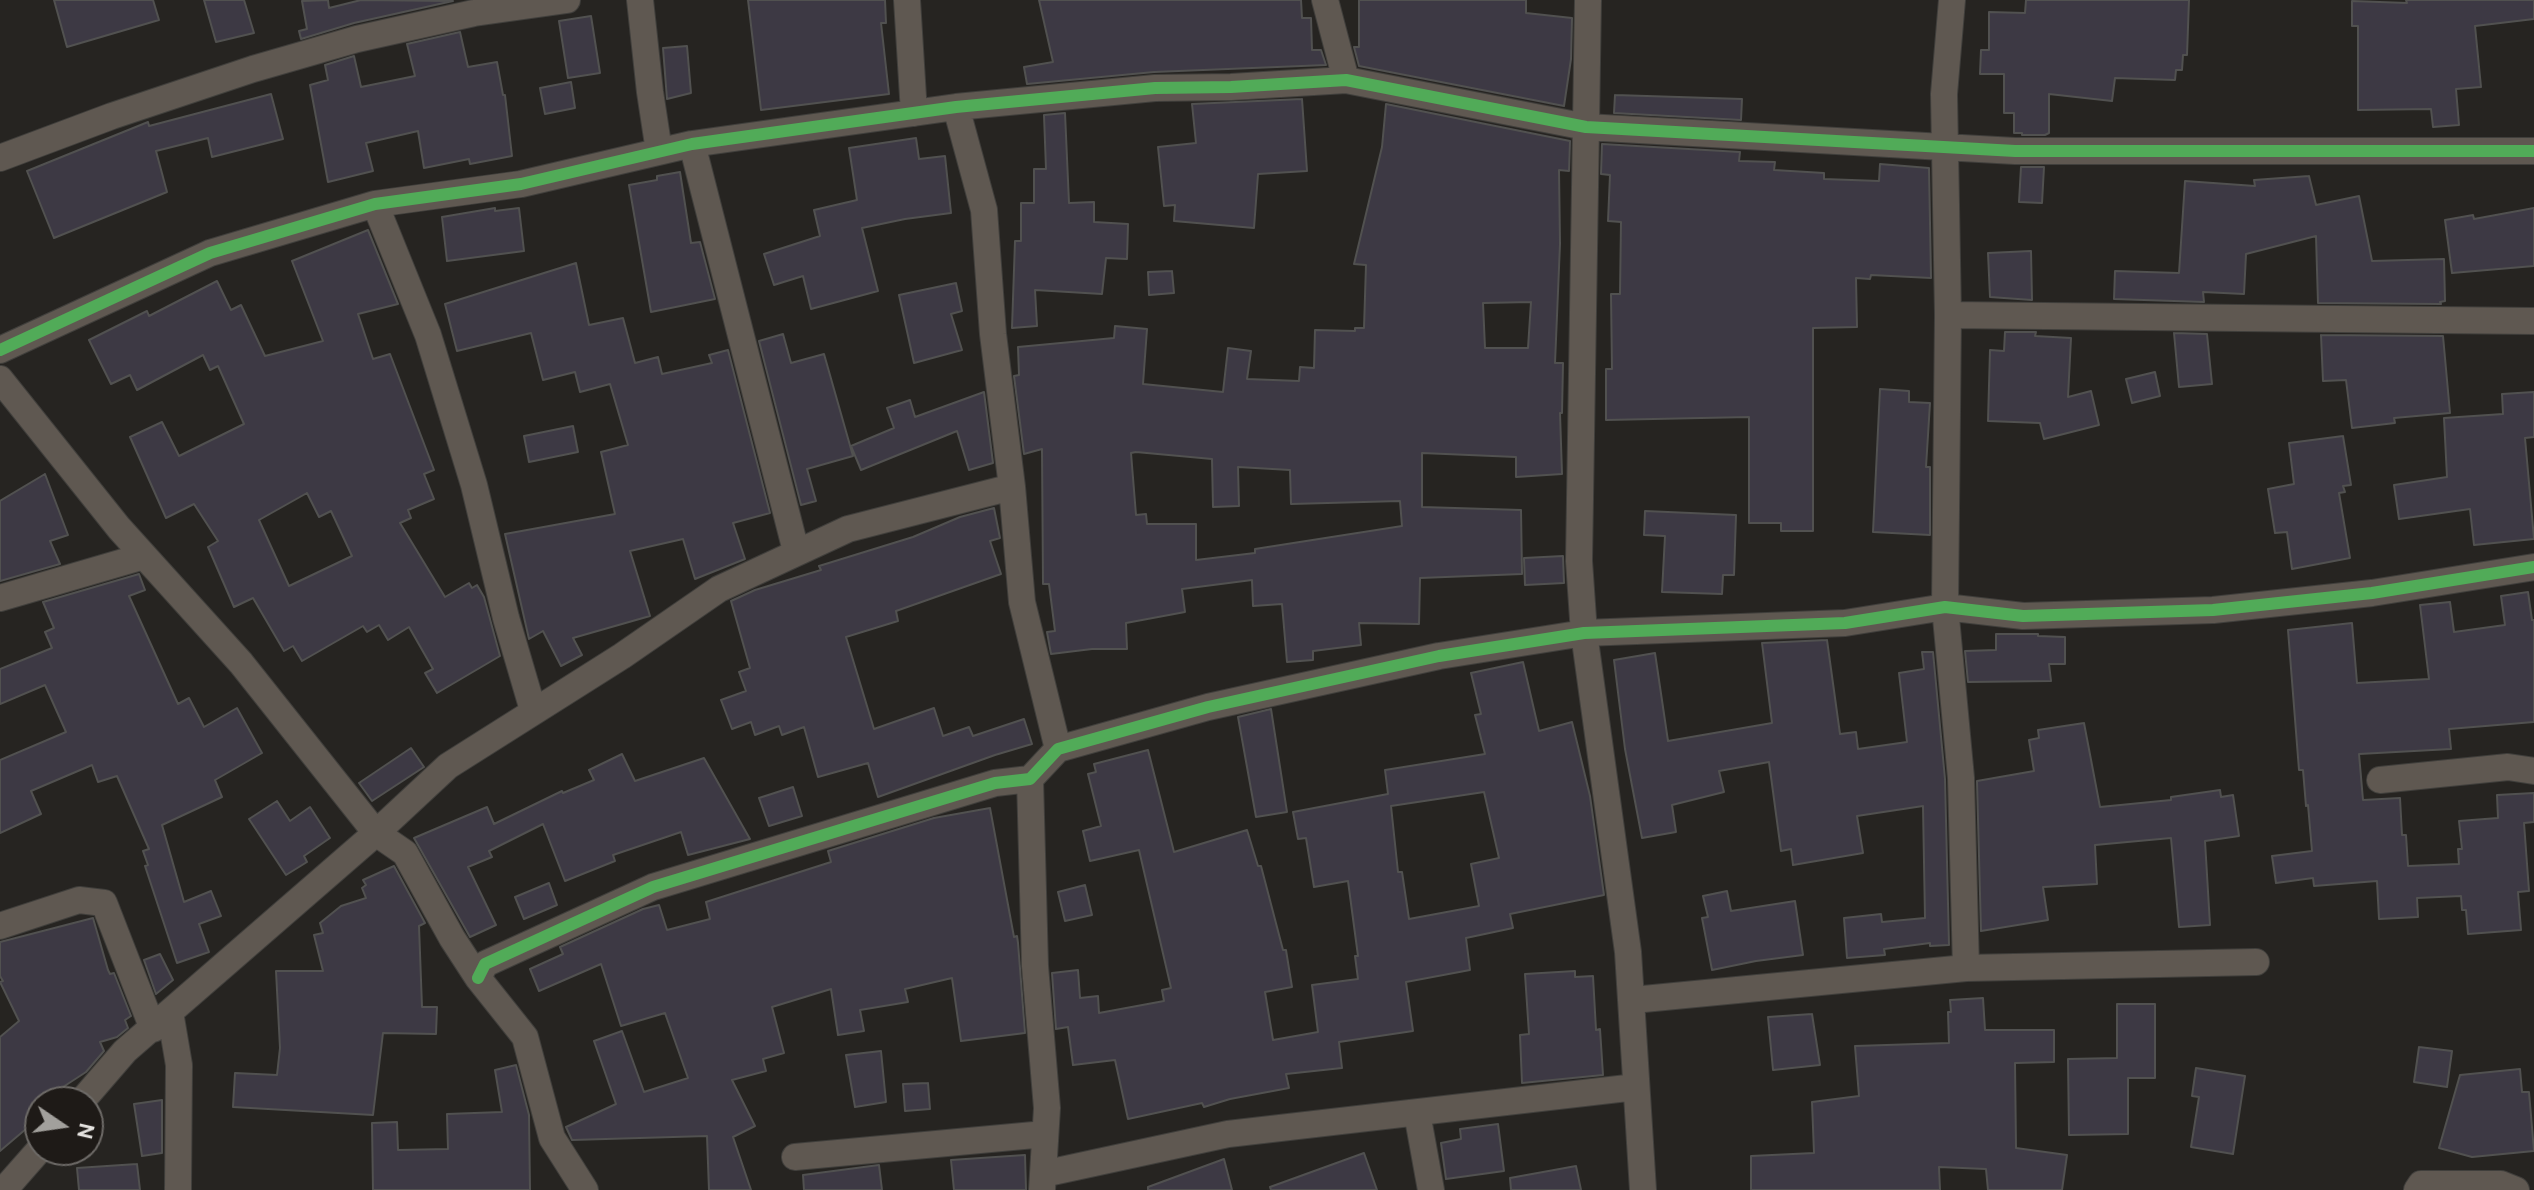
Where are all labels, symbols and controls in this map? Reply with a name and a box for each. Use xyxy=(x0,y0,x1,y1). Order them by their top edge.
north arrow xyxy=(24,1086,104,1166)
text: N xyxy=(71,1120,101,1142)

